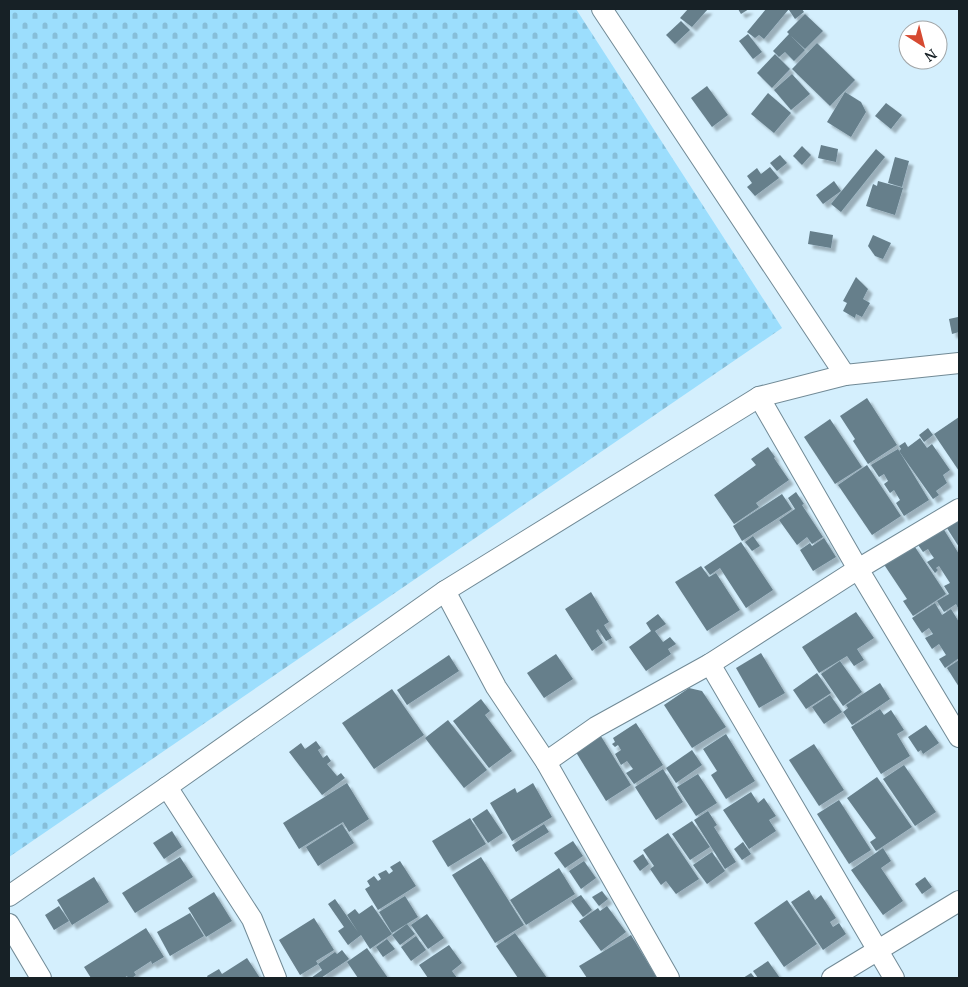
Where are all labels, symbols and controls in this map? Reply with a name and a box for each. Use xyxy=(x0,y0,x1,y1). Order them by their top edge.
north arrow xyxy=(898,20,948,70)
text: N xyxy=(921,45,941,67)

